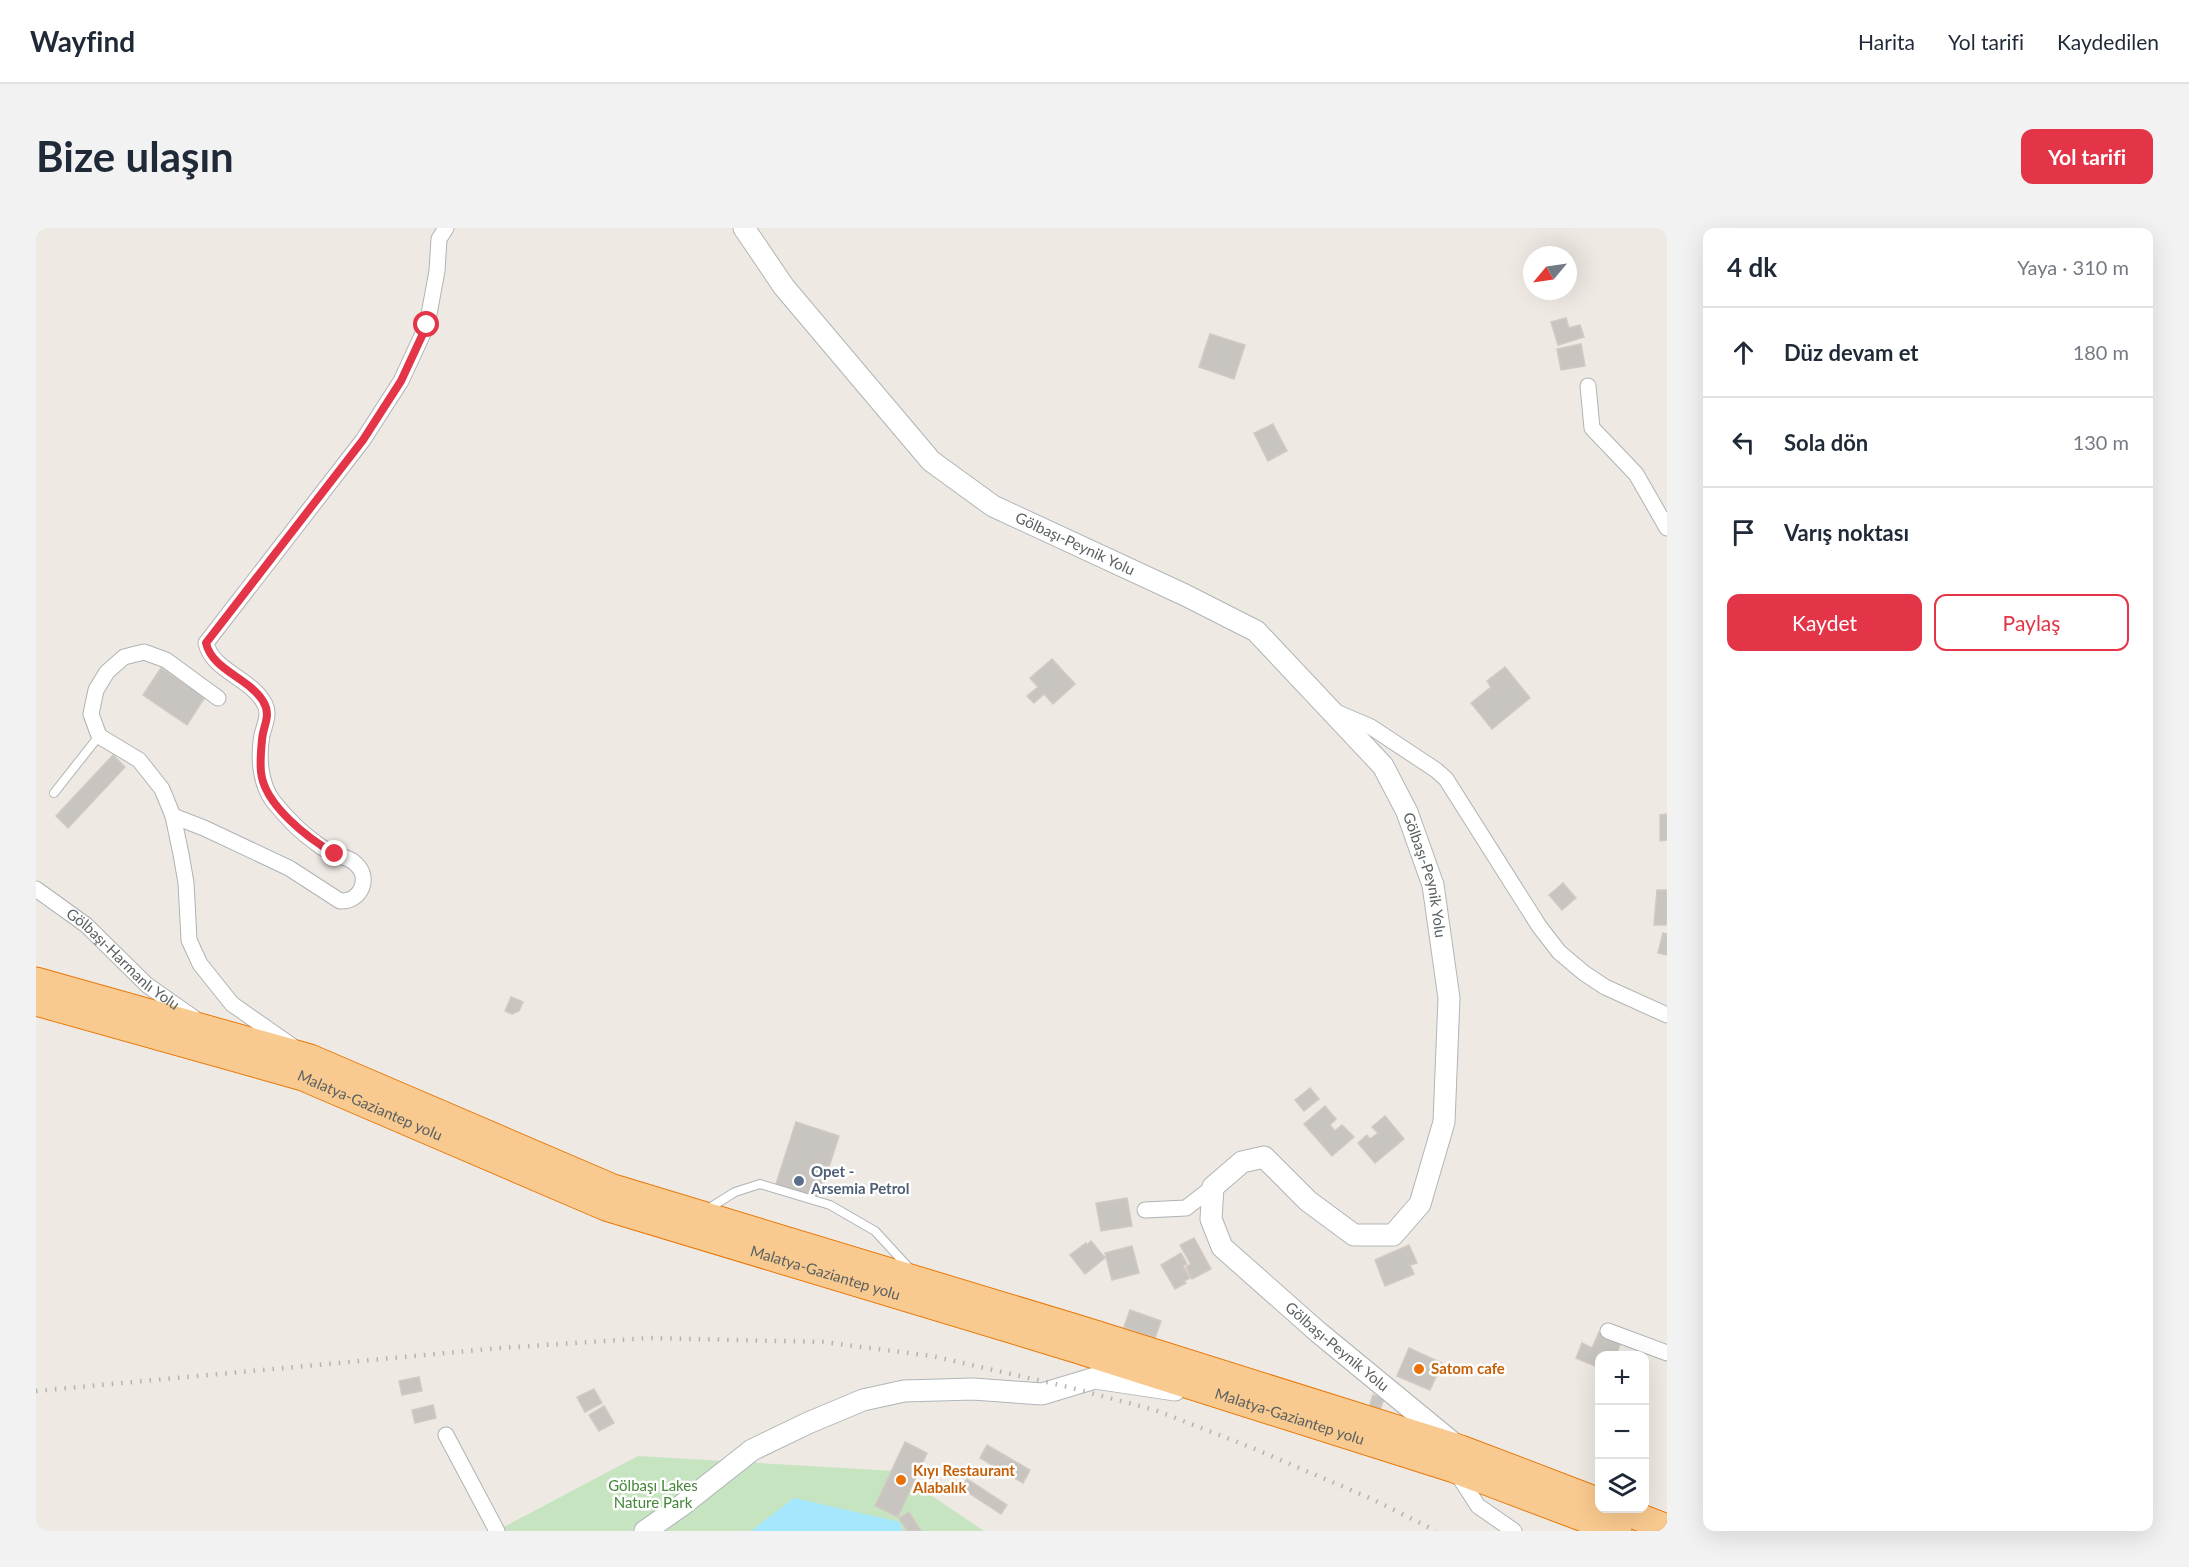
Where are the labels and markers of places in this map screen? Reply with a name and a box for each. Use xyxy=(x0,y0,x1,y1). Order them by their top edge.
place label: Opet - Arsemia Petrol xyxy=(810,1162,909,1197)
marker: Opet - Arsemia Petrol xyxy=(792,1174,806,1188)
place label: Satom cafe xyxy=(1431,1359,1505,1377)
marker: Satom cafe xyxy=(1412,1362,1426,1376)
place label: Kıyı Restaurant Alabalık xyxy=(912,1461,1015,1496)
marker: Kıyı Restaurant Alabalık xyxy=(894,1473,908,1487)

